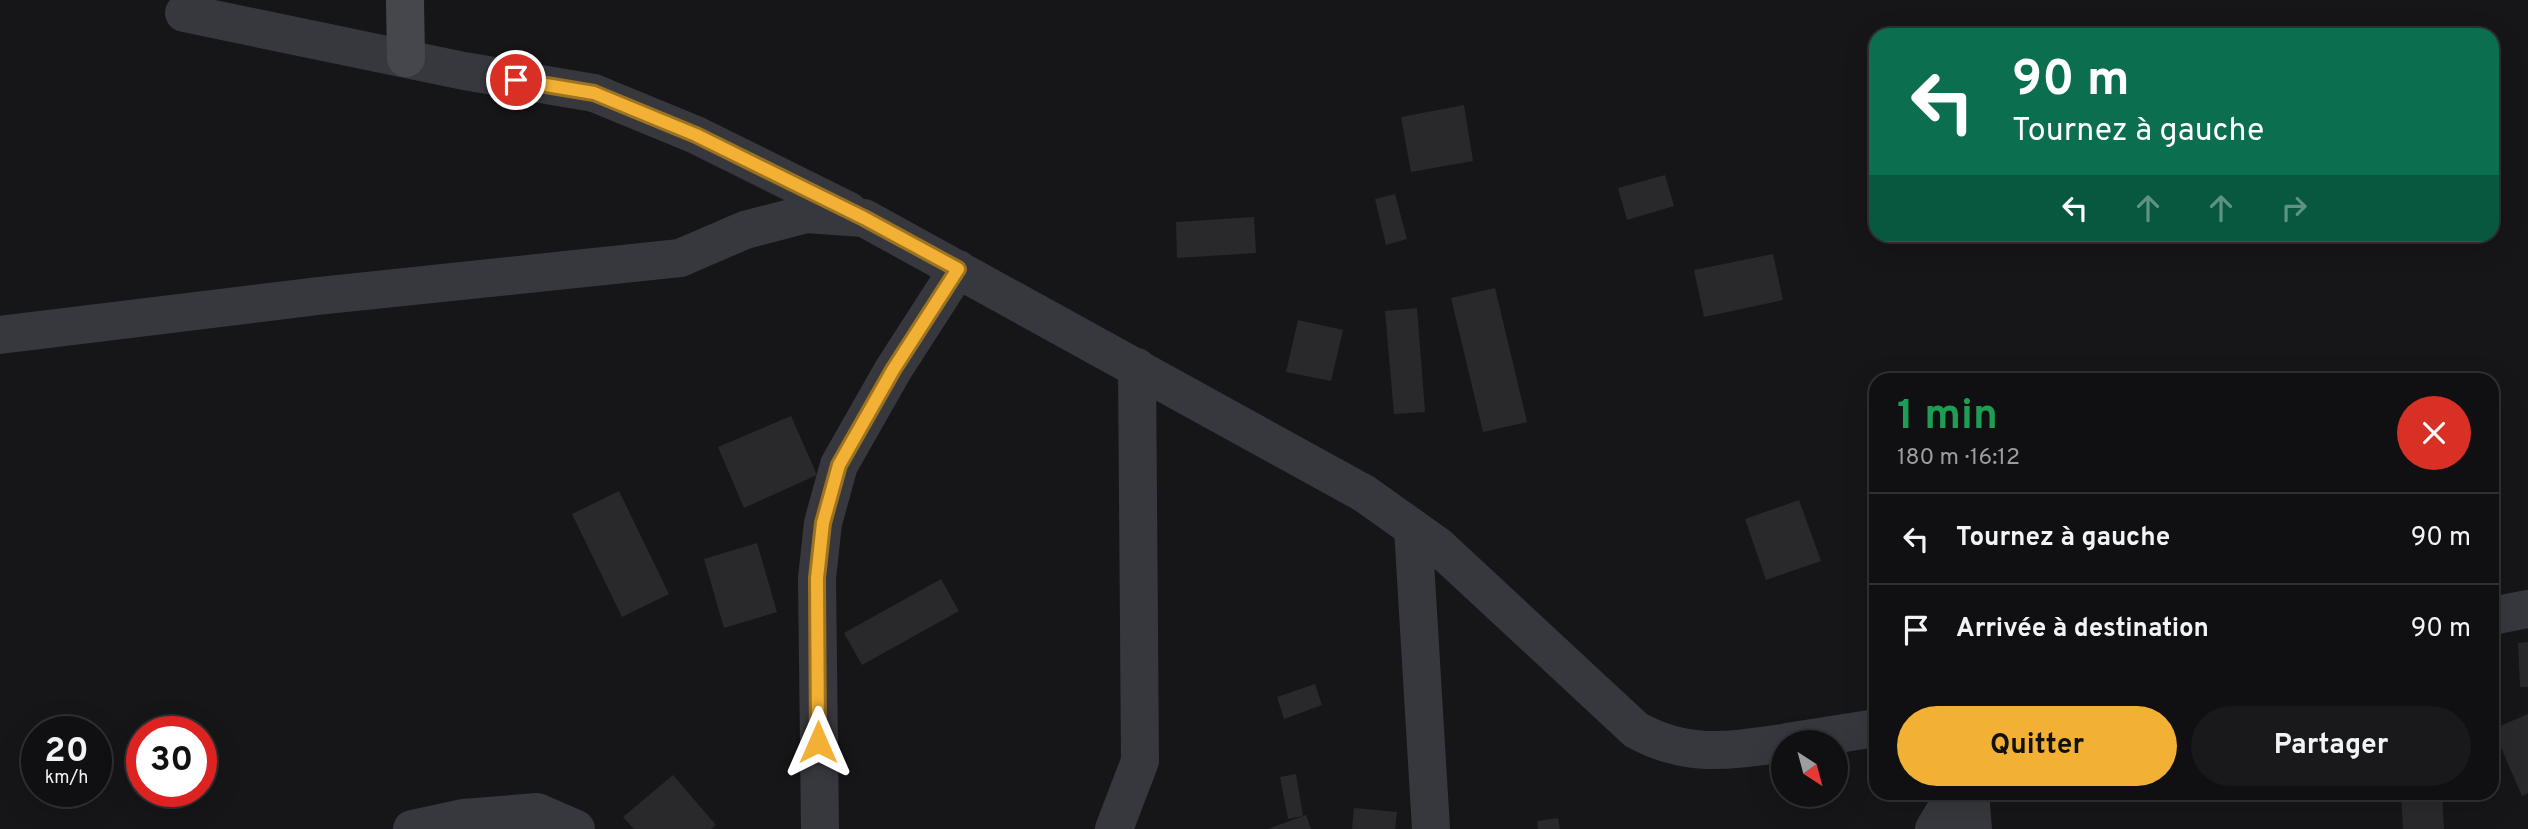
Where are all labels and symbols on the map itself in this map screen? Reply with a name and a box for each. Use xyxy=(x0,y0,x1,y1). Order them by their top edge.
pin xyxy=(486,50,546,110)
position arrow xyxy=(781,705,855,779)
speed limit sign: 30 xyxy=(126,716,217,807)
north arrow xyxy=(1771,730,1848,807)

